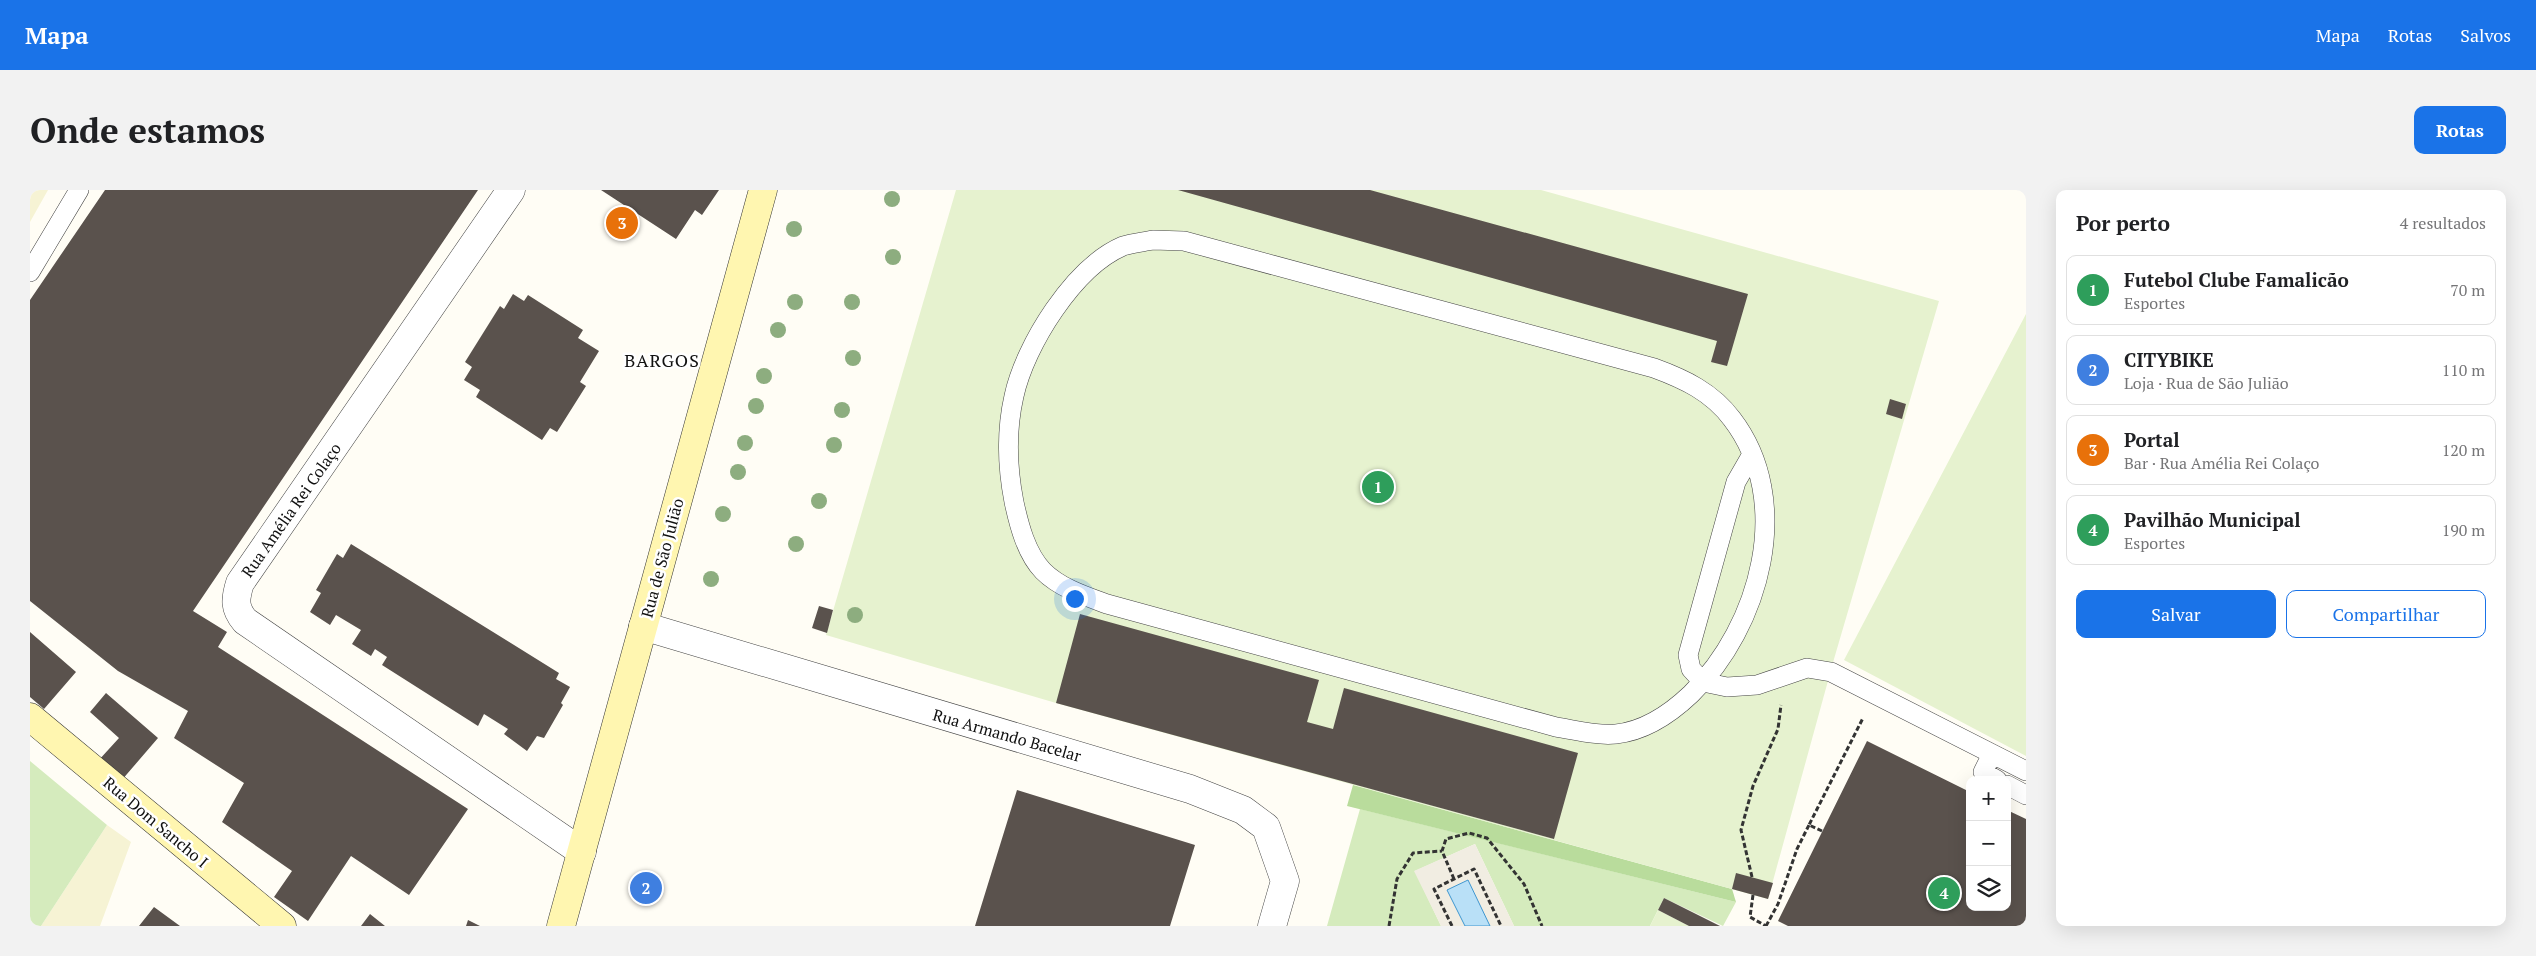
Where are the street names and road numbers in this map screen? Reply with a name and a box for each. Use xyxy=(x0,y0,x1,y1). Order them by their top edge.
street label: Rua Amélia Rei Colaço xyxy=(236,438,346,582)
street label: Rua de São Julião xyxy=(635,496,689,620)
street label: Rua Armando Bacelar xyxy=(930,703,1085,767)
street label: Rua Dom Sancho I xyxy=(99,772,213,872)

